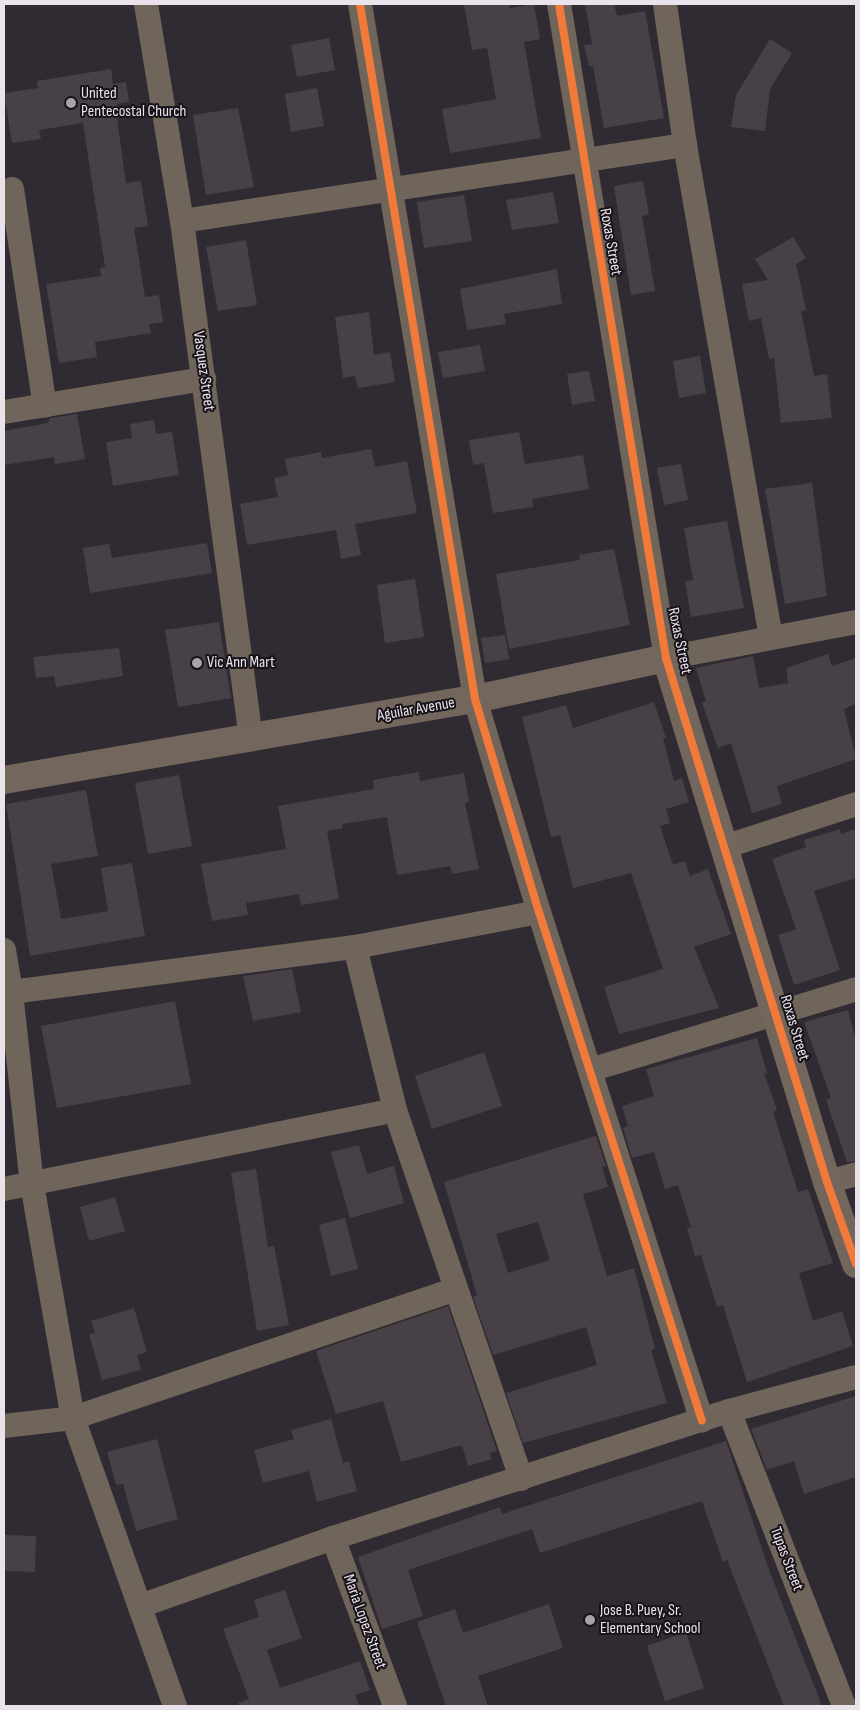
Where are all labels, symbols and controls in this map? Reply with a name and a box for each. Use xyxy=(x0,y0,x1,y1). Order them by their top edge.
place label: United Pentecostal Church xyxy=(81,84,186,122)
marker: United Pentecostal Church xyxy=(65,97,77,109)
street label: Roxas Street xyxy=(595,207,625,277)
street label: Vasquez Street xyxy=(188,330,218,412)
street label: Roxas Street xyxy=(663,606,695,676)
place label: Vic Ann Mart xyxy=(207,653,275,673)
marker: Vic Ann Mart xyxy=(191,657,203,669)
street label: Aguilar Avenue xyxy=(376,694,456,726)
street label: Roxas Street xyxy=(775,993,813,1063)
street label: Tupas Street xyxy=(765,1524,807,1594)
street label: Maria Lopez Street xyxy=(338,1572,390,1672)
place label: Jose B. Puey, Sr. Elementary School xyxy=(600,1601,700,1639)
marker: Jose B. Puey, Sr. Elementary School xyxy=(584,1614,596,1626)

